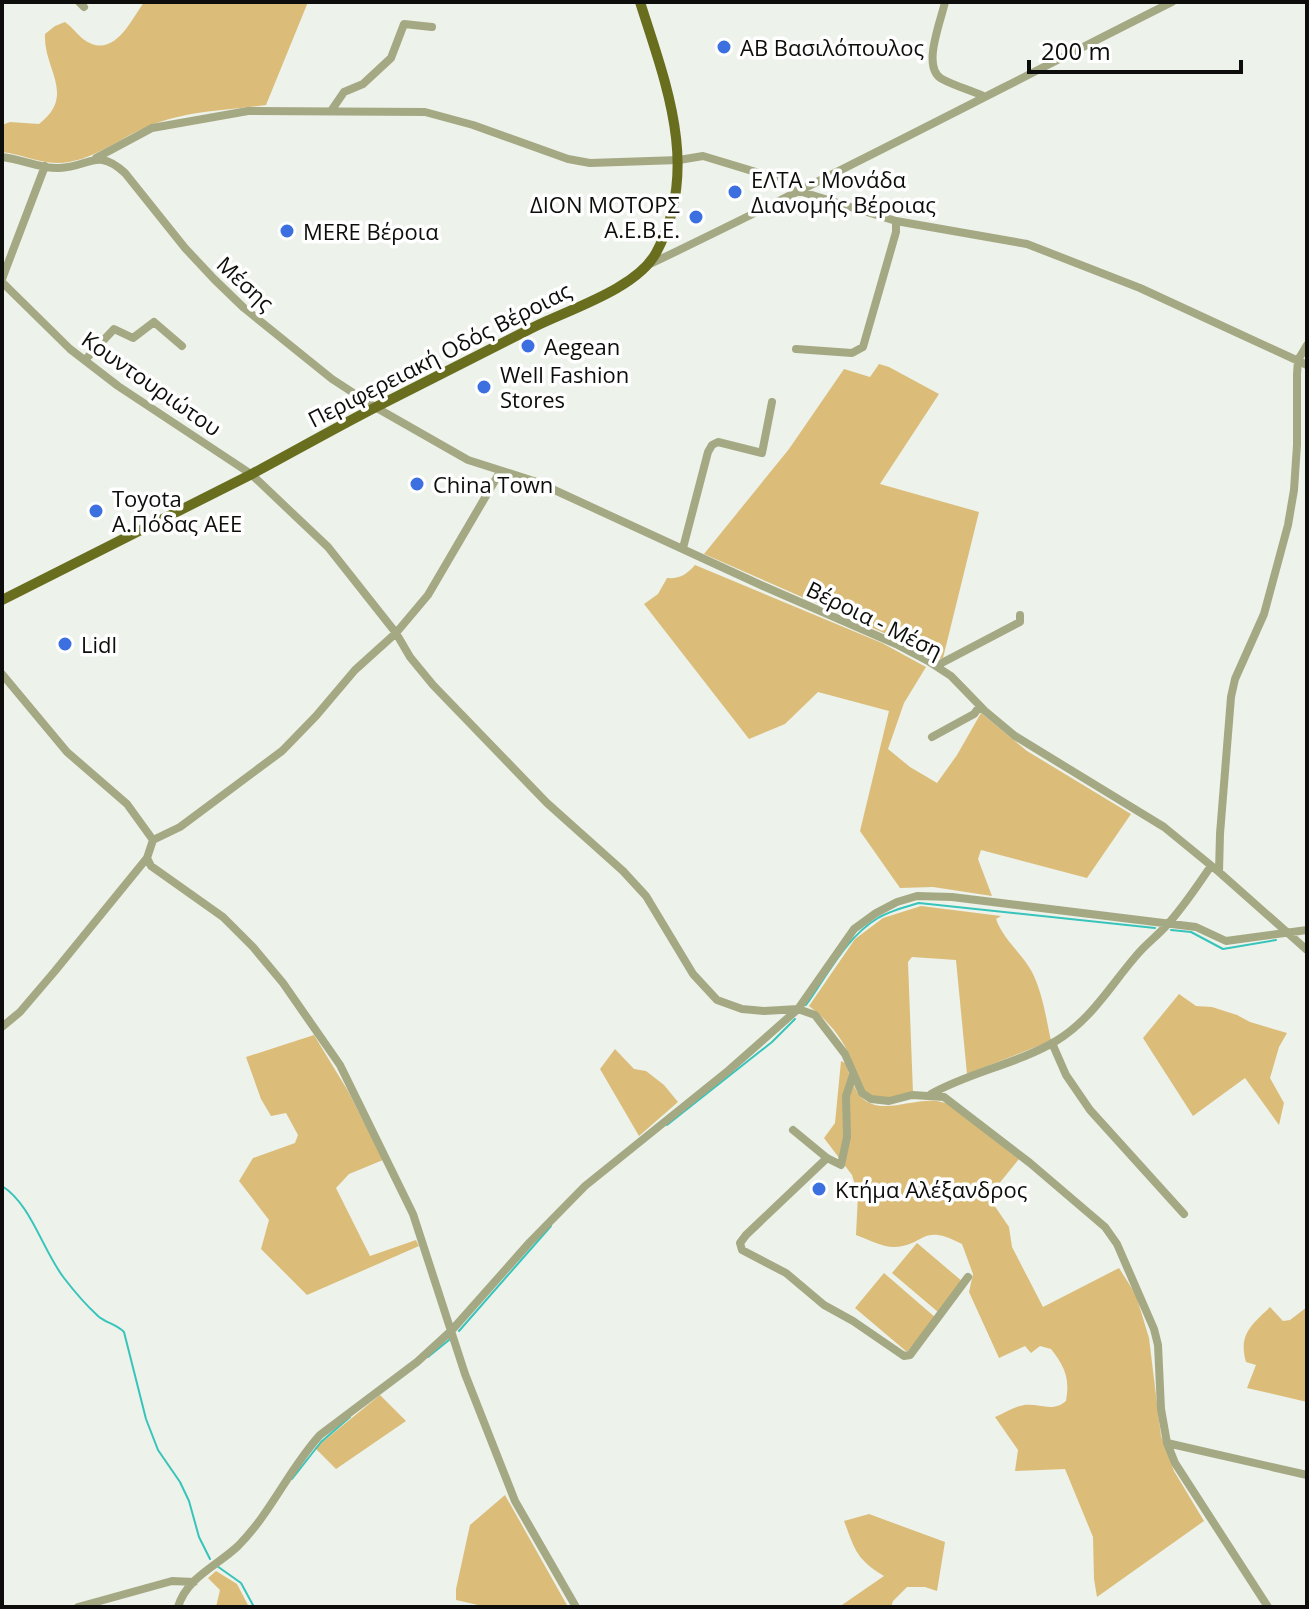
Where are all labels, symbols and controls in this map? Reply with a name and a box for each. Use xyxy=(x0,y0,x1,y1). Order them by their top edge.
scale bar xyxy=(1029,24,1241,74)
place label: ΑΒ Βασιλόπουλος xyxy=(740,32,924,62)
text: 200 m xyxy=(1041,34,1111,67)
marker: ΑΒ Βασιλόπουλος xyxy=(715,38,733,56)
place label: ΕΛΤΑ - Μονάδα Διανομής Βέροιας xyxy=(751,164,936,219)
marker: ΕΛΤΑ - Μονάδα Διανομής Βέροιας xyxy=(726,183,744,201)
place label: ΔΙΟΝ ΜΟΤΟΡΣ Α.Ε.Β.Ε. xyxy=(530,189,680,244)
marker: ΔΙΟΝ ΜΟΤΟΡΣ Α.Ε.Β.Ε. xyxy=(687,208,705,226)
place label: MERE Βέροια xyxy=(303,216,439,246)
marker: MERE Βέροια xyxy=(278,222,296,240)
street label: Μέσης xyxy=(211,249,281,317)
street label: Περιφερειακή Οδός Βέροιας xyxy=(302,274,576,434)
street label: Κουντουριώτου xyxy=(76,324,228,442)
place label: Aegean xyxy=(544,331,620,361)
marker: Aegean xyxy=(519,337,537,355)
place label: Well Fashion Stores xyxy=(500,359,629,414)
marker: Well Fashion Stores xyxy=(475,378,493,396)
place label: China Town xyxy=(433,469,553,499)
marker: China Town xyxy=(408,475,426,493)
place label: Toyota Α.Πόδας ΑΕΕ xyxy=(112,483,242,538)
marker: Toyota Α.Πόδας ΑΕΕ xyxy=(87,502,105,520)
street label: Βέροια - Μέση xyxy=(802,573,948,665)
place label: Lidl xyxy=(81,629,117,659)
marker: Lidl xyxy=(56,635,74,653)
place label: Κτήμα Αλέξανδρος xyxy=(835,1174,1028,1204)
marker: Κτήμα Αλέξανδρος xyxy=(810,1180,828,1198)

